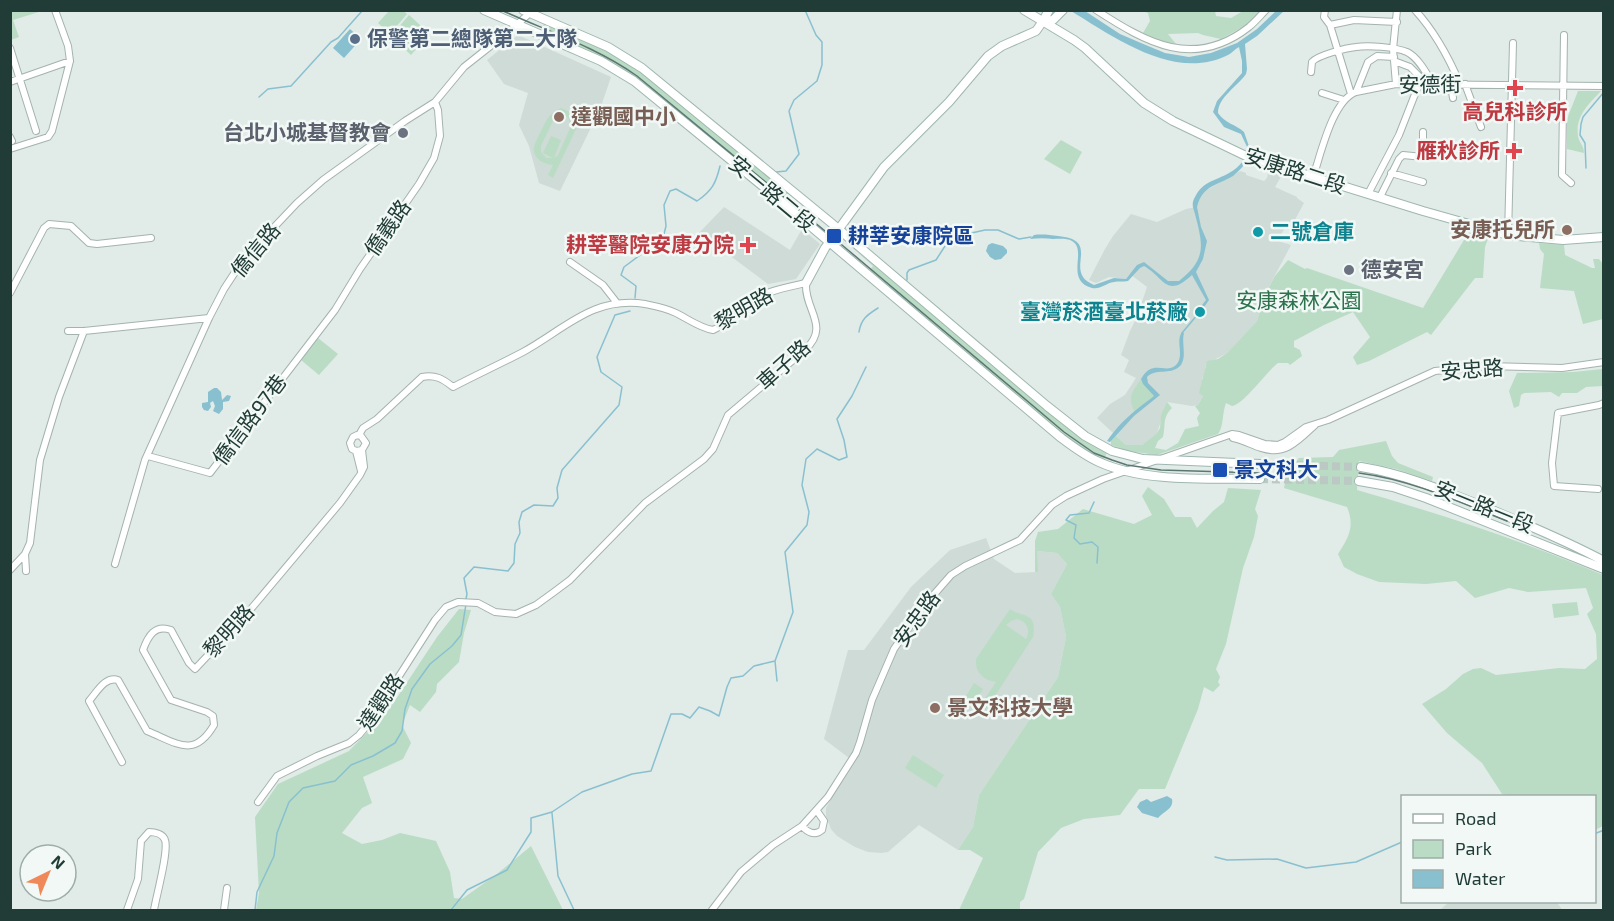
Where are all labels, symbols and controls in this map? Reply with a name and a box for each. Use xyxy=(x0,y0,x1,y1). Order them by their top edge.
place label: 保警第二總隊第二大隊 xyxy=(367,25,578,50)
marker: 保警第二總隊第二大隊 xyxy=(348,32,362,46)
street label: 安德街 xyxy=(1398,70,1462,97)
marker: 高兒科診所 xyxy=(1506,79,1524,97)
place label: 高兒科診所 xyxy=(1463,98,1568,123)
place label: 達觀國中小 xyxy=(571,103,676,128)
marker: 達觀國中小 xyxy=(552,110,566,124)
place label: 台北小城基督教會 xyxy=(223,119,391,144)
marker: 台北小城基督教會 xyxy=(396,126,410,140)
place label: 雁秋診所 xyxy=(1416,137,1500,162)
street label: 安康路二段 xyxy=(1242,141,1349,198)
marker: 雁秋診所 xyxy=(1505,142,1523,160)
street label: 安一路二段 xyxy=(725,150,821,236)
street label: 僑義路 xyxy=(358,194,415,260)
place label: 安康托兒所 xyxy=(1450,216,1555,241)
street label: 僑信路 xyxy=(225,217,285,281)
place label: 二號倉庫 xyxy=(1270,218,1354,243)
place label: 耕莘安康院區 xyxy=(848,222,974,247)
marker: 安康托兒所 xyxy=(1560,223,1574,237)
marker: 二號倉庫 xyxy=(1251,225,1265,239)
marker: 耕莘安康院區 xyxy=(825,227,843,245)
place label: 耕莘醫院安康分院 xyxy=(566,231,734,256)
marker: 耕莘醫院安康分院 xyxy=(739,236,757,254)
place label: 德安宮 xyxy=(1361,256,1424,281)
marker: 德安宮 xyxy=(1342,263,1356,277)
street label: 黎明路 xyxy=(710,281,777,334)
park label: 安康森林公園 xyxy=(1236,287,1362,312)
place label: 臺灣菸酒臺北菸廠 xyxy=(1020,298,1188,323)
marker: 臺灣菸酒臺北菸廠 xyxy=(1193,305,1207,319)
street label: 車子路 xyxy=(751,334,815,394)
street label: 安忠路 xyxy=(1440,354,1504,383)
street label: 僑信路97巷 xyxy=(207,369,291,469)
place label: 景文科大 xyxy=(1234,456,1318,481)
marker: 景文科大 xyxy=(1211,461,1229,479)
street label: 安一路一段 xyxy=(1431,474,1538,537)
street label: 安忠路 xyxy=(887,585,944,651)
street label: 黎明路 xyxy=(198,598,258,662)
street label: 達觀路 xyxy=(352,668,408,734)
place label: 景文科技大學 xyxy=(947,694,1073,719)
marker: 景文科技大學 xyxy=(928,701,942,715)
legend xyxy=(1401,795,1596,903)
text: Road xyxy=(1455,807,1496,829)
text: Park xyxy=(1455,837,1492,859)
north arrow xyxy=(18,843,78,903)
text: N xyxy=(48,851,69,873)
text: Water xyxy=(1455,867,1505,889)

